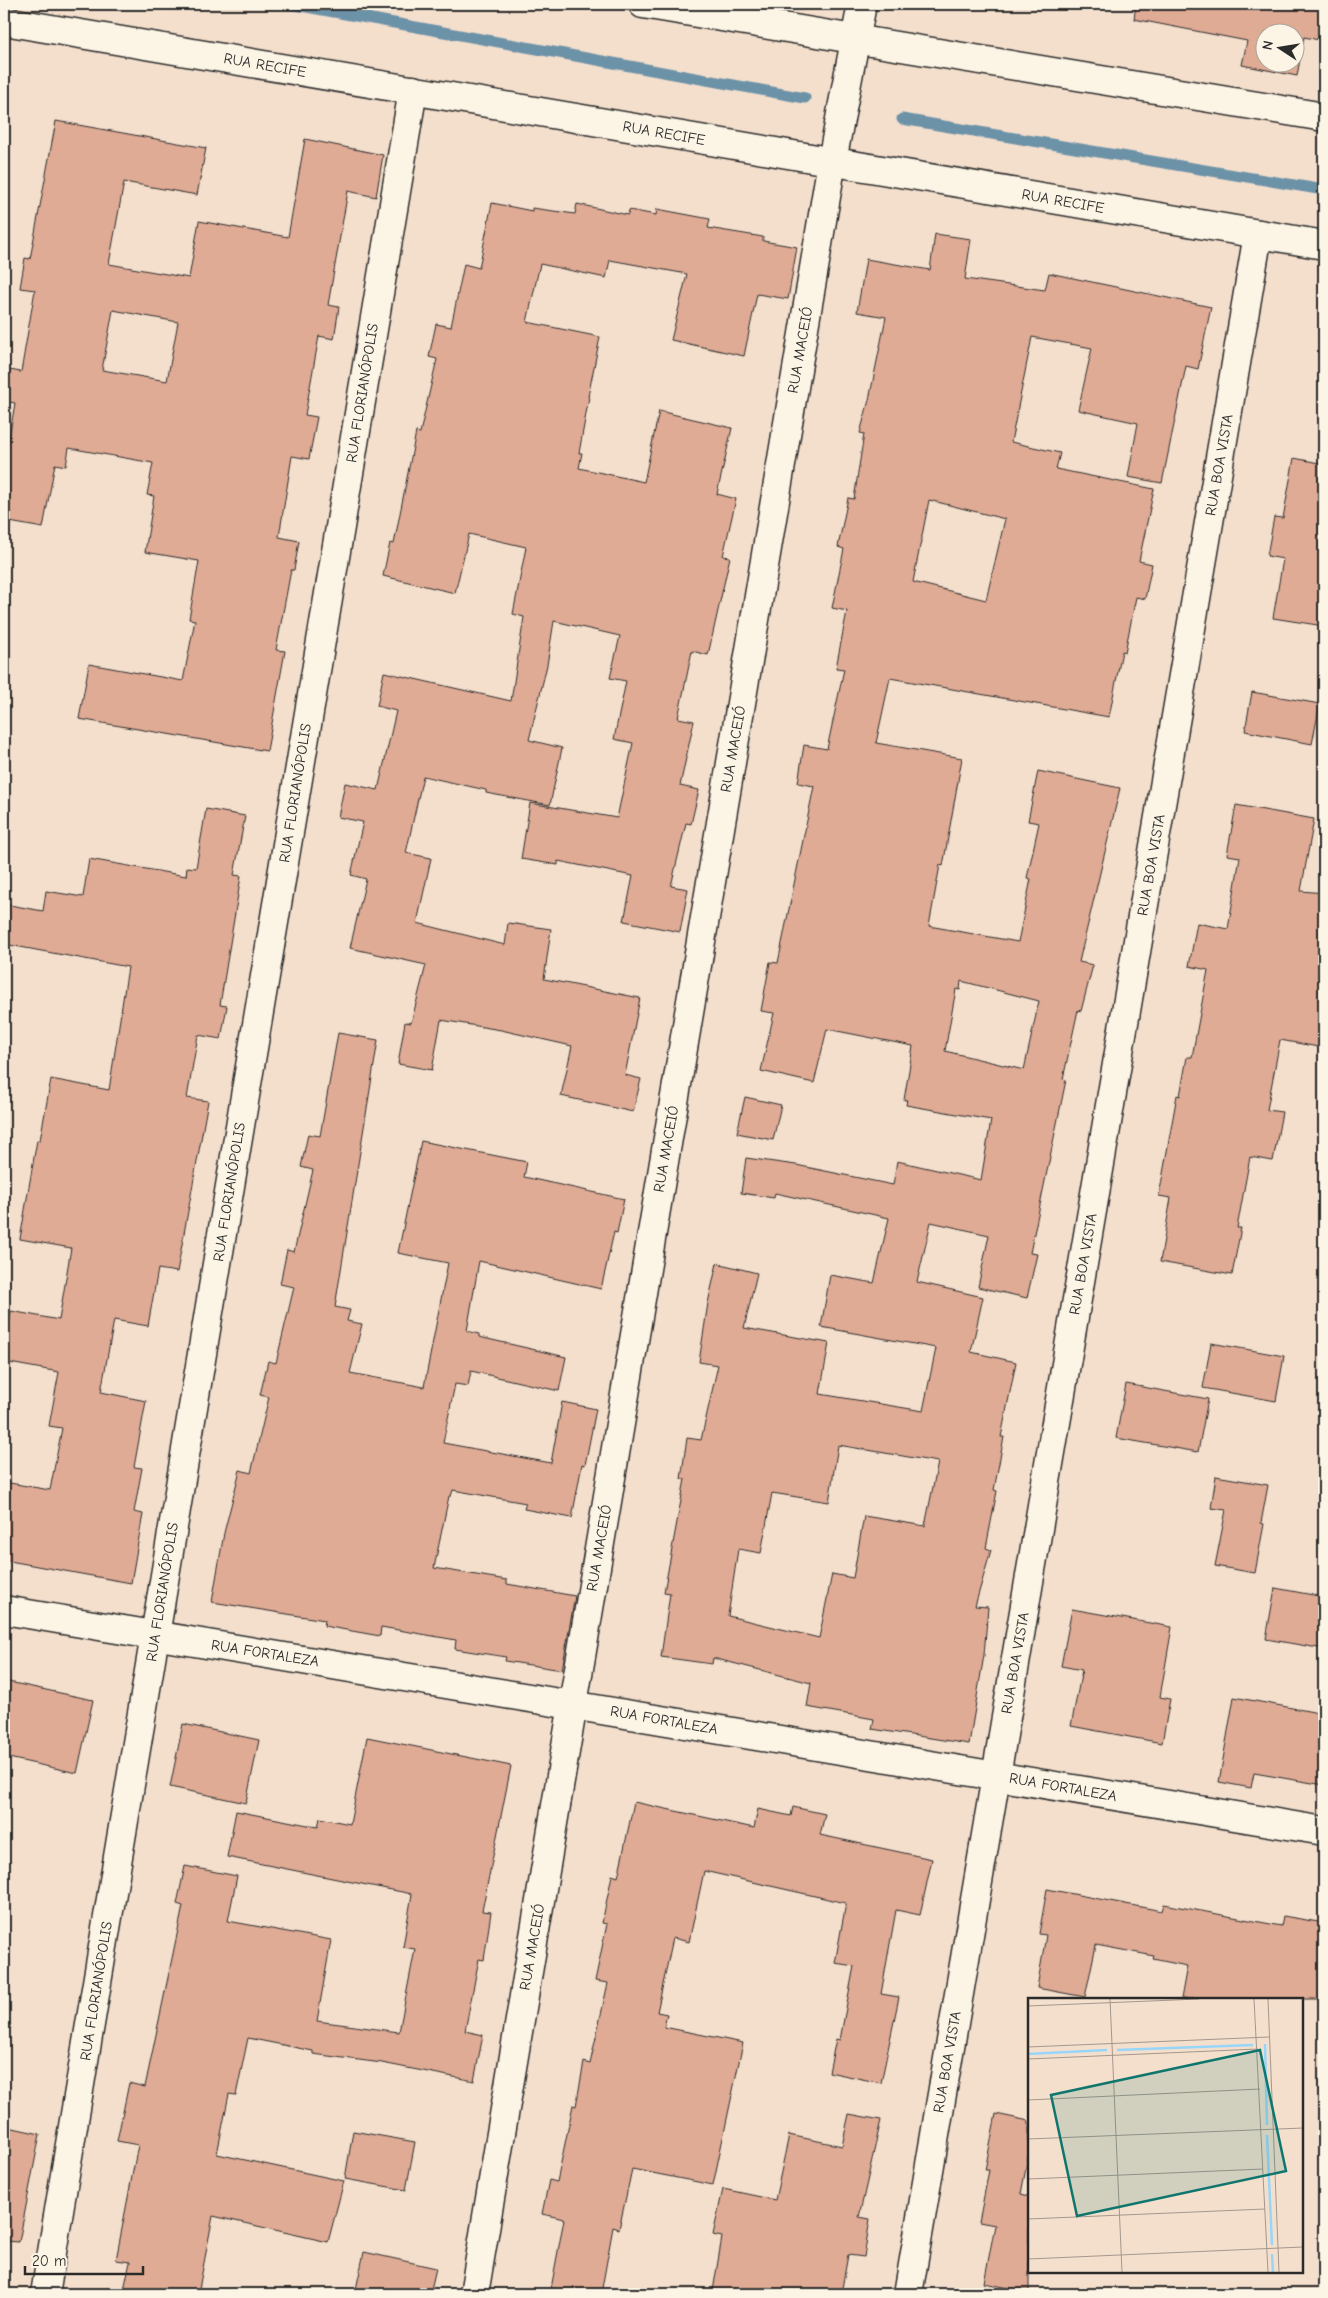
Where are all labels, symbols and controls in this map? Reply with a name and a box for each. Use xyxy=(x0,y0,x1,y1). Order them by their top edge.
north arrow xyxy=(1256,22,1306,72)
text: N xyxy=(1259,39,1277,52)
street label: RUA RECIFE xyxy=(222,49,308,81)
street label: RUA RECIFE xyxy=(621,117,707,149)
street label: RUA RECIFE xyxy=(1020,185,1106,217)
street label: RUA MACEIÓ xyxy=(783,305,816,395)
street label: RUA FLORIANÓPOLIS xyxy=(341,322,382,464)
street label: RUA BOA VISTA xyxy=(1201,412,1237,517)
street label: RUA MACEIÓ xyxy=(716,704,749,794)
street label: RUA FLORIANÓPOLIS xyxy=(274,722,315,864)
street label: RUA BOA VISTA xyxy=(1133,812,1169,917)
street label: RUA MACEIÓ xyxy=(649,1104,682,1194)
street label: RUA FLORIANÓPOLIS xyxy=(208,1121,249,1263)
street label: RUA BOA VISTA xyxy=(1065,1211,1101,1316)
street label: RUA MACEIÓ xyxy=(582,1503,615,1593)
street label: RUA FLORIANÓPOLIS xyxy=(141,1521,182,1663)
street label: RUA BOA VISTA xyxy=(997,1610,1033,1715)
street label: RUA FORTALEZA xyxy=(210,1636,320,1670)
street label: RUA FORTALEZA xyxy=(609,1702,719,1738)
street label: RUA FORTALEZA xyxy=(1008,1769,1118,1805)
street label: RUA MACEIÓ xyxy=(515,1902,548,1992)
street label: RUA FLORIANÓPOLIS xyxy=(75,1920,116,2062)
inset map xyxy=(1028,1998,1303,2273)
street label: RUA BOA VISTA xyxy=(929,2009,965,2114)
scale bar xyxy=(25,2243,142,2275)
text: 20 m xyxy=(32,2252,66,2270)

